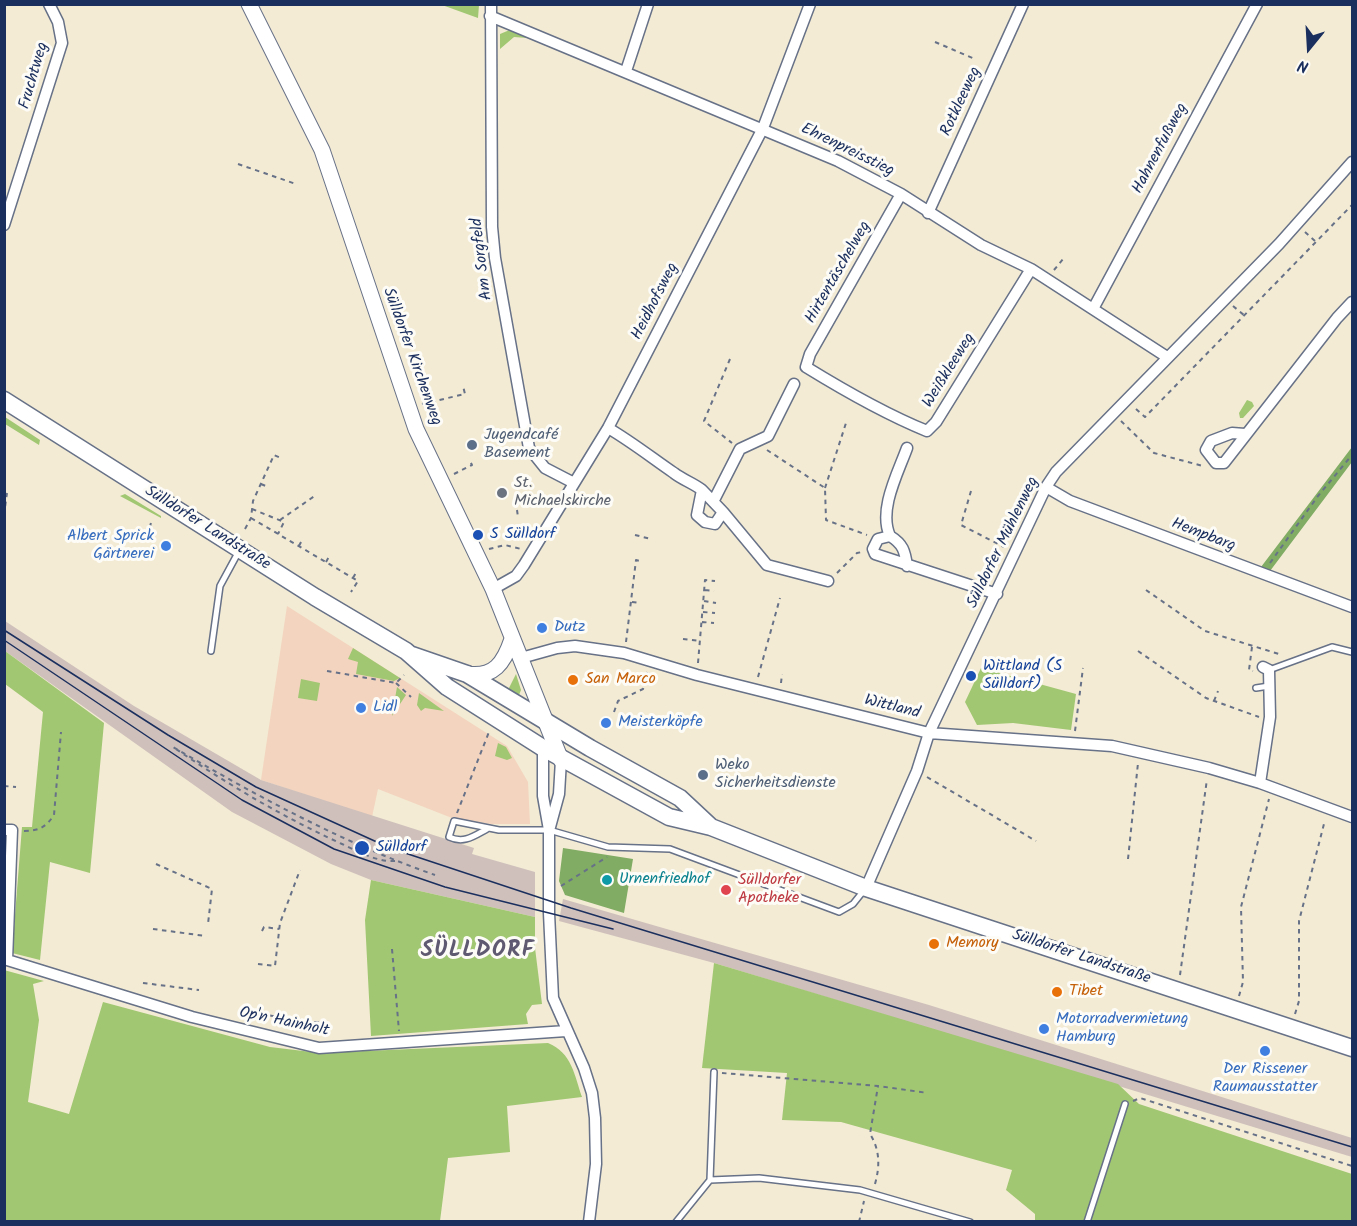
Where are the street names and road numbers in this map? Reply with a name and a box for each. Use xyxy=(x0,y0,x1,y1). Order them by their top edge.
street label: Fruchtweg xyxy=(16,40,54,112)
street label: Rotkleeweg xyxy=(938,64,986,140)
street label: Hahnenfußweg xyxy=(1129,100,1193,198)
street label: Ehrenpreisstieg xyxy=(797,120,897,182)
street label: Am Sorgfeld xyxy=(468,217,498,301)
street label: Hirtentäschelweg xyxy=(802,219,876,327)
street label: Heidhofsweg xyxy=(628,260,684,344)
street label: Sülldorfer Kirchenweg xyxy=(377,286,445,428)
street label: Weißkleeweg xyxy=(920,330,980,412)
street label: Sülldorfer Mühlenweg xyxy=(964,474,1044,612)
street label: Sülldorfer Landstraße xyxy=(141,483,273,575)
street label: Hempbarg xyxy=(1168,515,1238,557)
street label: Wittland xyxy=(862,692,922,724)
street label: Sülldorfer Landstraße xyxy=(1009,927,1153,989)
street label: Op'n Hainholt xyxy=(237,1004,331,1042)

